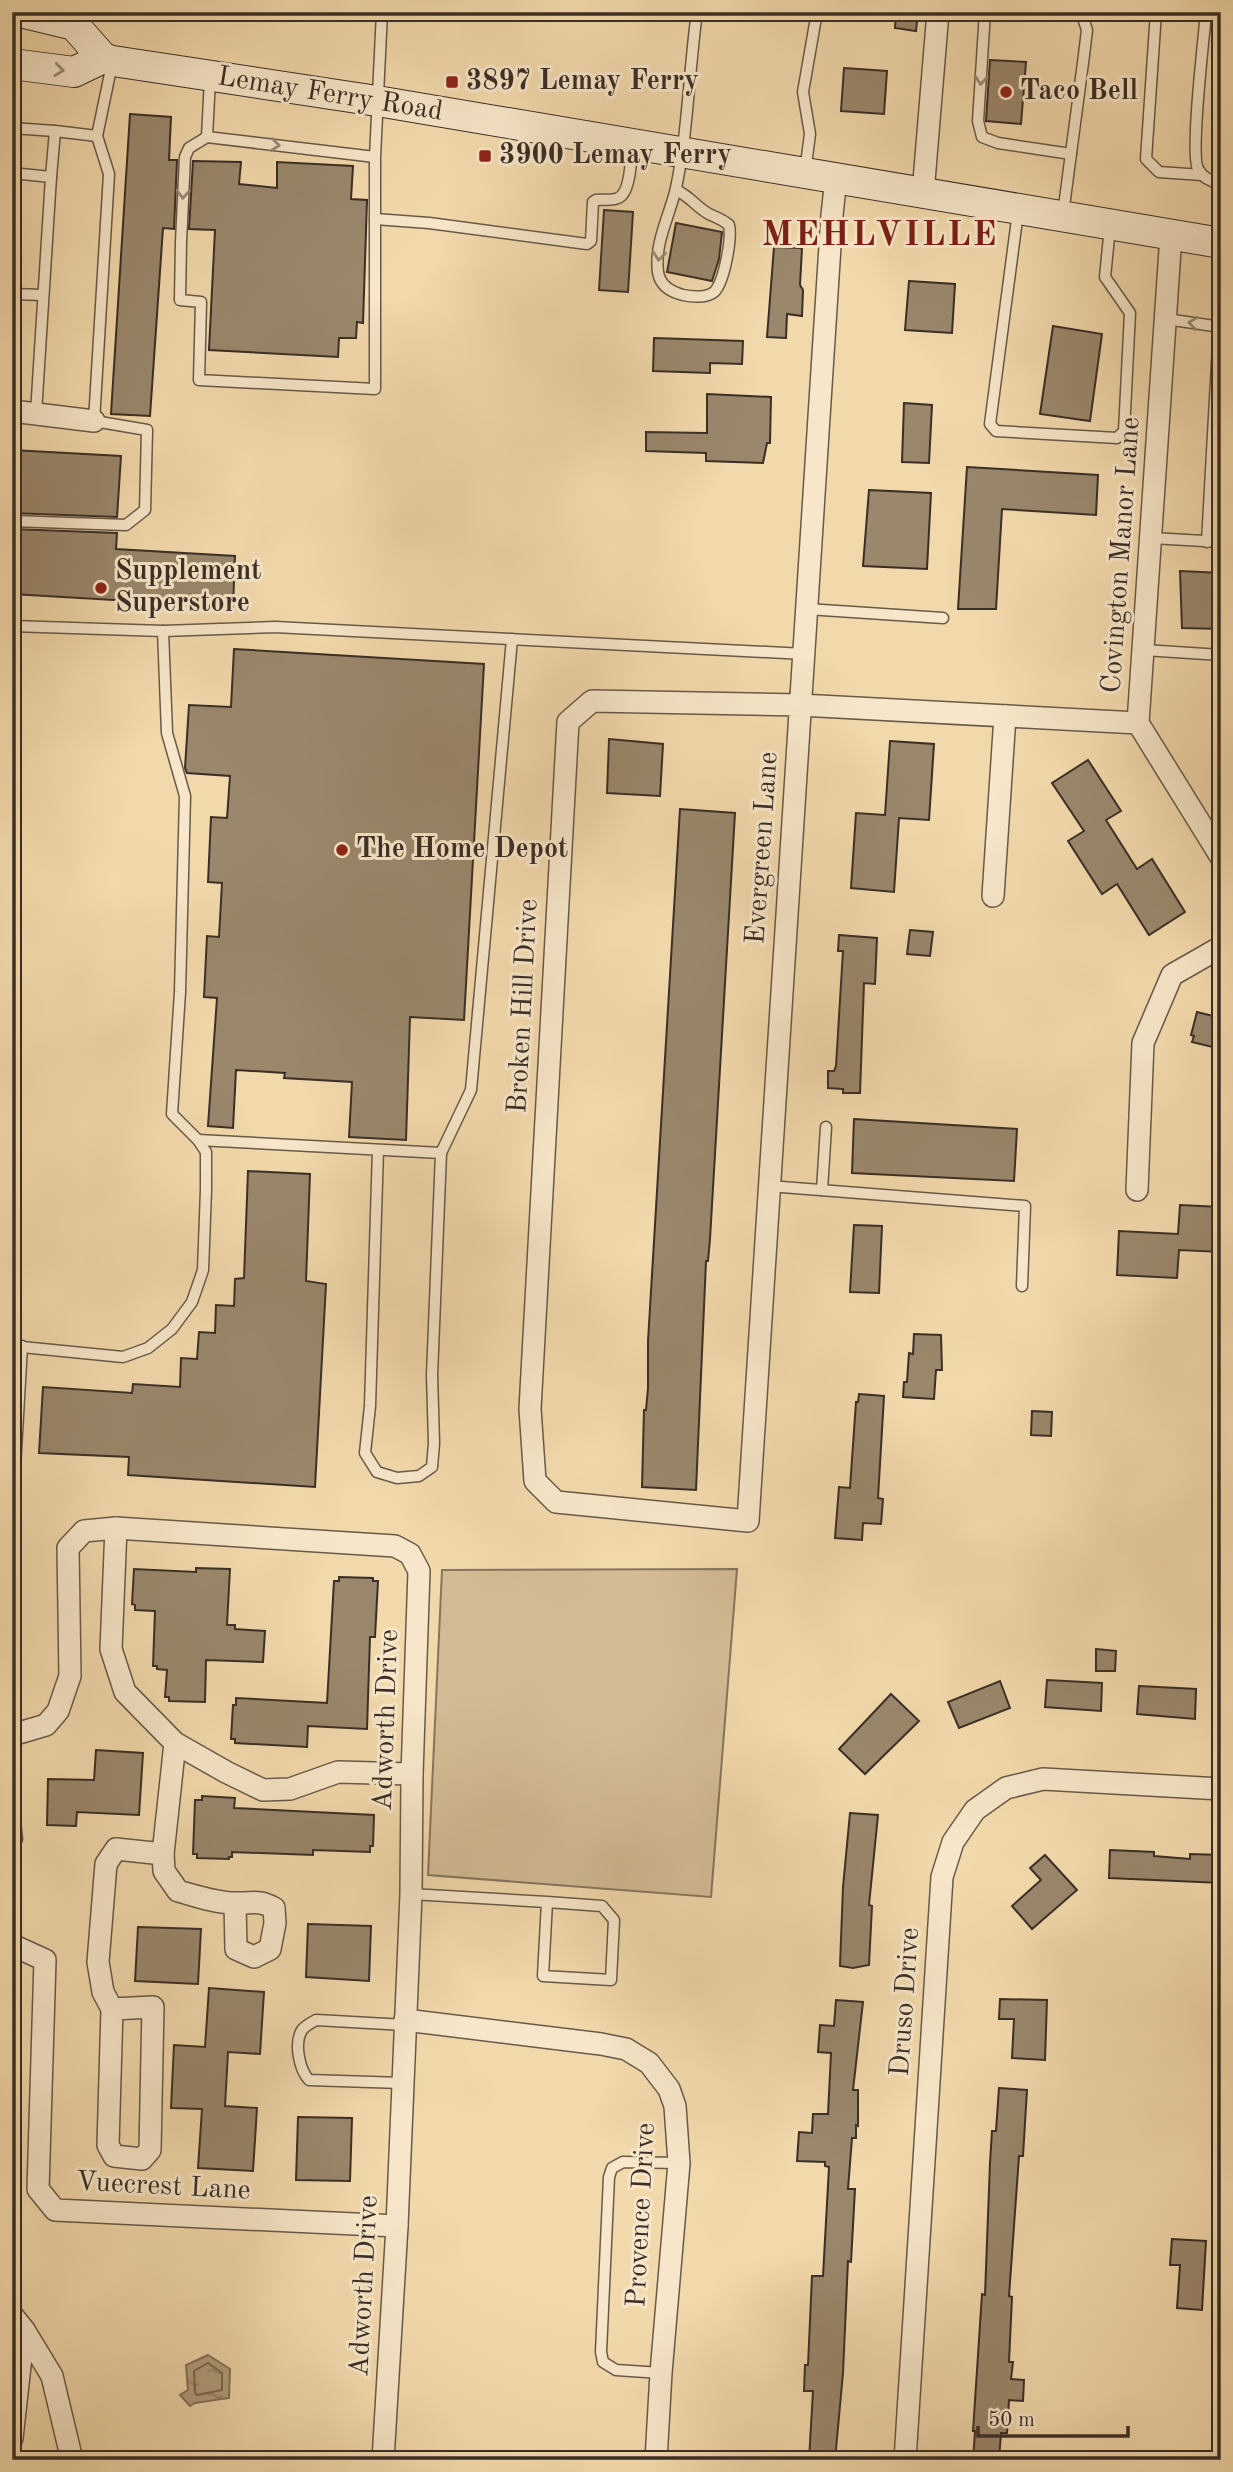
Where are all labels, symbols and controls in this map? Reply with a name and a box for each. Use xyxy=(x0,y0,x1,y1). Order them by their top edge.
one-way arrow xyxy=(53,63,65,78)
street label: Lemay Ferry Road xyxy=(215,63,445,127)
place label: 3897 Lemay Ferry xyxy=(466,68,699,96)
marker: 3897 Lemay Ferry xyxy=(444,74,460,90)
one-way arrow xyxy=(974,75,989,86)
place label: Taco Bell xyxy=(1020,78,1139,106)
marker: Taco Bell xyxy=(998,84,1014,100)
one-way arrow xyxy=(269,137,281,152)
place label: 3900 Lemay Ferry xyxy=(499,142,732,170)
marker: 3900 Lemay Ferry xyxy=(477,148,493,164)
one-way arrow xyxy=(176,189,191,200)
district label: MEHLVILLE xyxy=(762,218,998,253)
one-way arrow xyxy=(652,251,667,262)
one-way arrow xyxy=(1187,316,1199,331)
street label: Covington Manor Lane xyxy=(1098,416,1146,694)
place label: Supplement Superstore xyxy=(115,558,261,618)
marker: Supplement Superstore xyxy=(93,580,109,596)
street label: Evergreen Lane xyxy=(742,751,784,945)
place label: The Home Depot xyxy=(356,836,568,864)
marker: The Home Depot xyxy=(334,842,350,858)
street label: Broken Hill Drive xyxy=(504,898,544,1114)
street label: Adworth Drive xyxy=(370,1629,404,1811)
street label: Druso Drive xyxy=(887,1926,925,2078)
street label: Provence Drive xyxy=(623,2122,661,2308)
street label: Vuecrest Lane xyxy=(75,2168,251,2206)
street label: Adworth Drive xyxy=(346,2194,384,2378)
scale bar xyxy=(978,2395,1128,2439)
text: 50 m xyxy=(988,2410,1035,2431)

